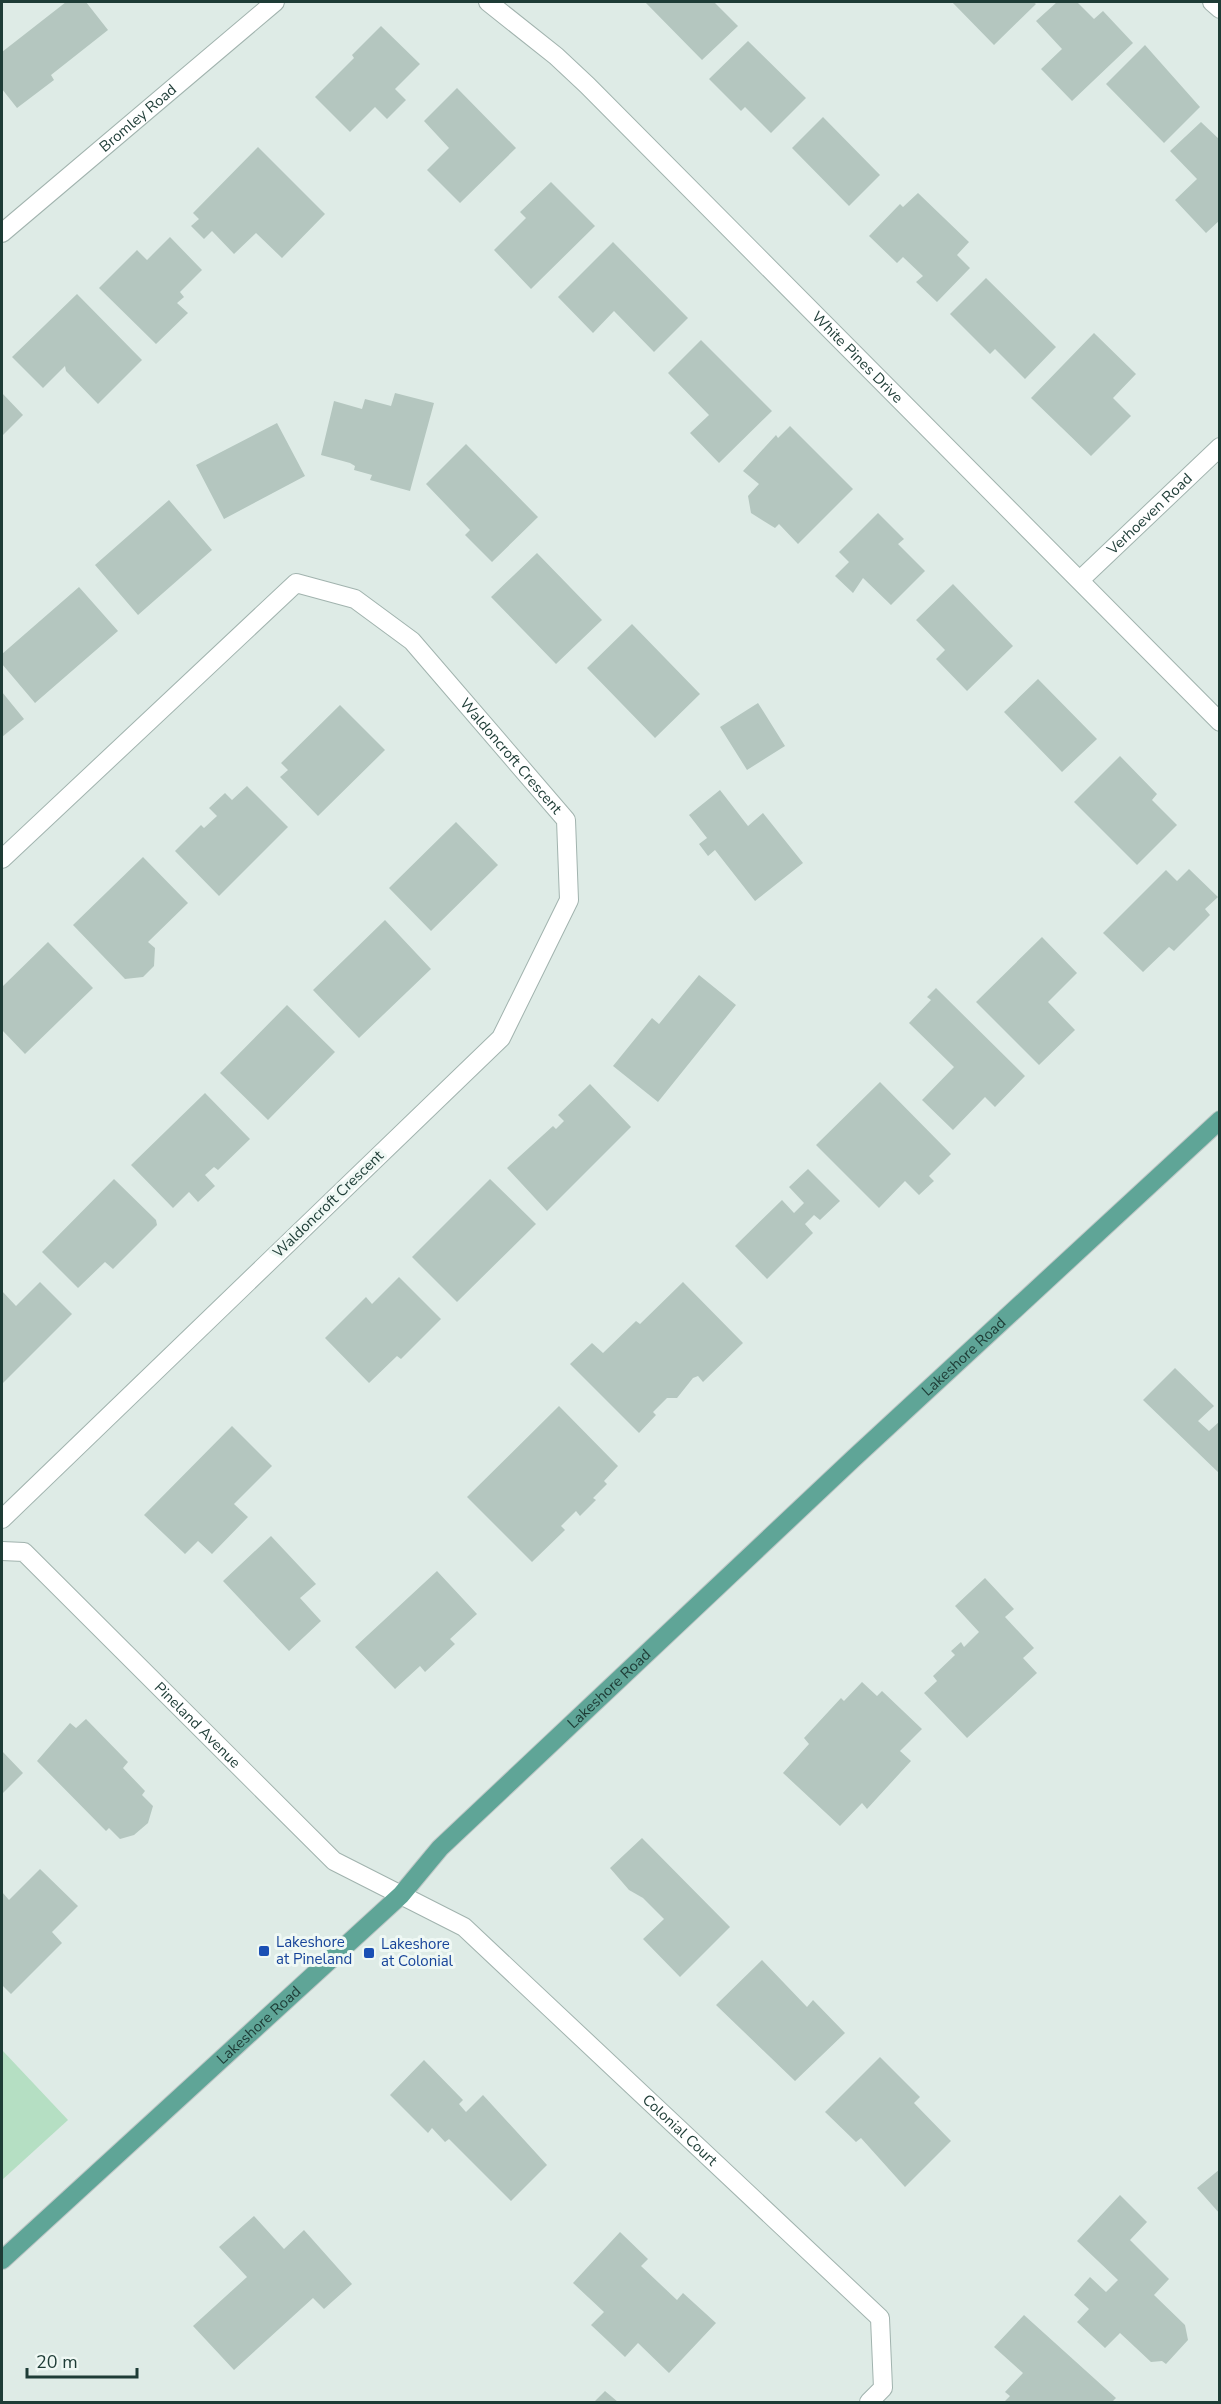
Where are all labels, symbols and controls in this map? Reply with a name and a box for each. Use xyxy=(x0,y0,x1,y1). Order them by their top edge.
street label: Bromley Road xyxy=(95,80,181,156)
street label: White Pines Drive xyxy=(807,307,907,407)
street label: Verhoeven Road xyxy=(1102,469,1197,560)
street label: Waldoncroft Crescent xyxy=(455,694,567,819)
street label: Waldoncroft Crescent xyxy=(268,1145,388,1262)
street label: Lakeshore Road xyxy=(917,1313,1010,1400)
street label: Lakeshore Road xyxy=(563,1645,655,1733)
street label: Pineland Avenue xyxy=(150,1678,245,1772)
place label: Lakeshore at Pineland xyxy=(276,1932,352,1969)
place label: Lakeshore at Colonial xyxy=(381,1934,454,1971)
marker: Lakeshore at Pineland xyxy=(257,1944,271,1958)
marker: Lakeshore at Colonial xyxy=(362,1946,376,1960)
street label: Lakeshore Road xyxy=(212,1981,305,2069)
street label: Colonial Court xyxy=(638,2090,723,2171)
scale bar xyxy=(27,2341,136,2379)
text: 20 m xyxy=(36,2350,78,2374)

